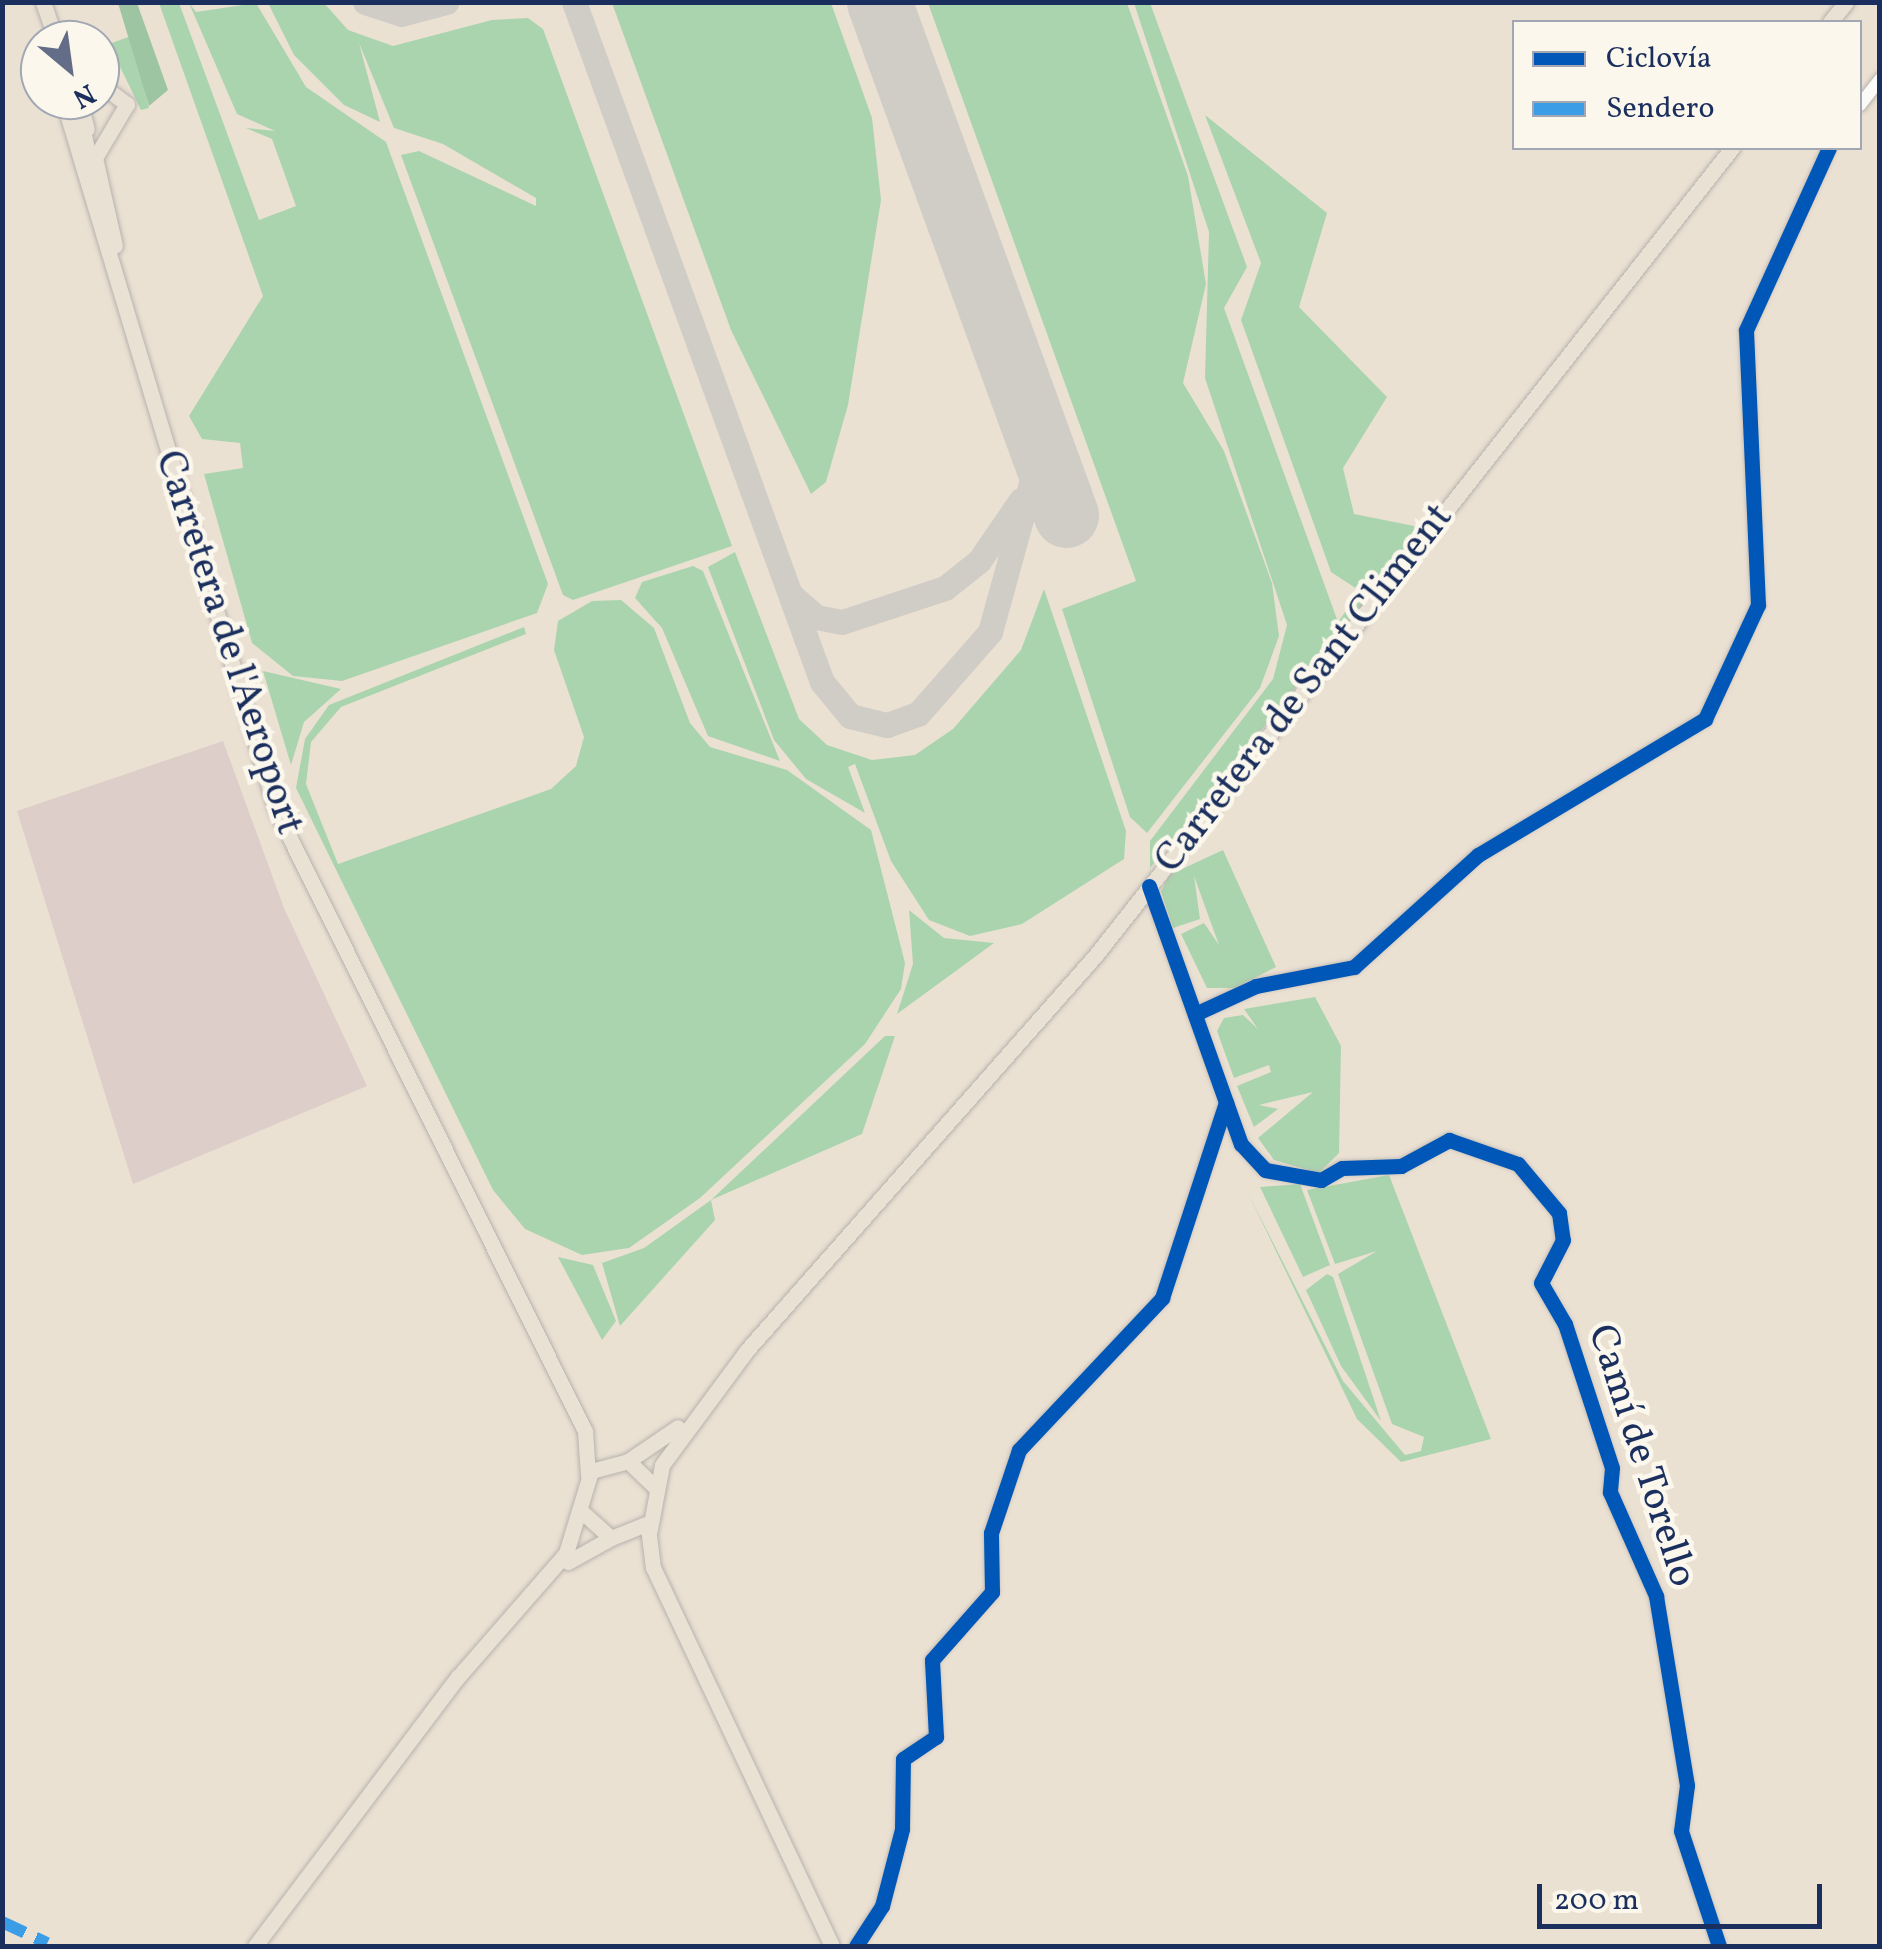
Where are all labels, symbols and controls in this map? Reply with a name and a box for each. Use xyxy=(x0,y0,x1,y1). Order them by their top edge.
north arrow xyxy=(20,20,120,120)
legend xyxy=(1512,20,1862,150)
text: Ciclovía xyxy=(1606,38,1712,80)
text: N xyxy=(65,73,102,117)
text: Sendero xyxy=(1606,88,1714,130)
street label: Carretera de l'Aeroport xyxy=(143,445,313,841)
street label: Carretera de Sant Climent xyxy=(1146,495,1464,883)
street label: Camí de Torello xyxy=(1576,1318,1706,1594)
scale bar xyxy=(1542,1864,1827,1926)
text: 200 m xyxy=(1554,1880,1639,1922)

